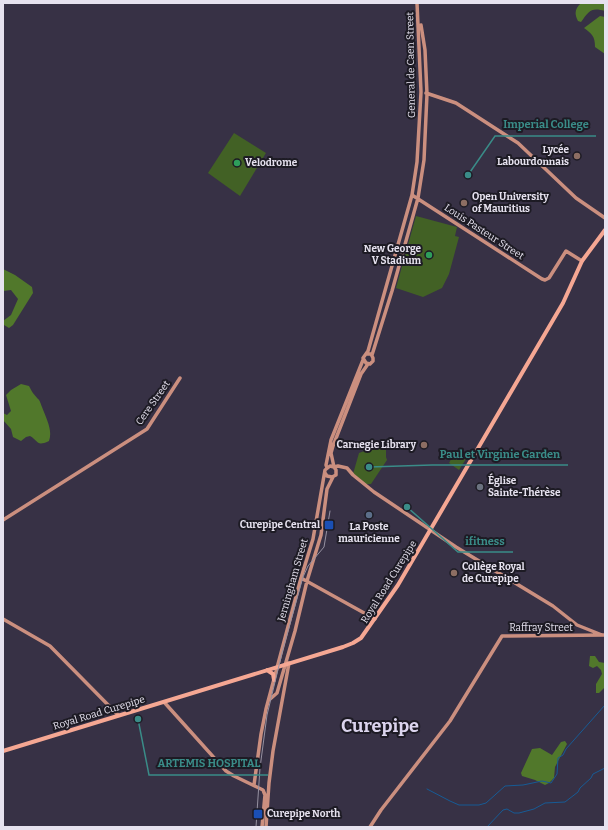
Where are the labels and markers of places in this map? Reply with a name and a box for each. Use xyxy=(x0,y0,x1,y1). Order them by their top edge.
callout: Imperial College xyxy=(495,113,596,136)
place label: Lycée Labourdonnais xyxy=(497,143,569,168)
marker: Lycée Labourdonnais xyxy=(572,151,582,161)
place label: Velodrome xyxy=(245,157,298,169)
marker: Velodrome xyxy=(232,158,242,168)
place label: Open University of Mauritius xyxy=(472,191,549,215)
marker: Open University of Mauritius xyxy=(459,198,469,208)
place label: New George V Stadium xyxy=(364,243,422,267)
marker: New George V Stadium xyxy=(424,250,434,260)
place label: Carnegie Library xyxy=(337,439,416,451)
marker: Carnegie Library xyxy=(419,440,429,450)
callout: Paul et Virginie Garden xyxy=(432,442,568,465)
place label: Église Sainte-Thérèse xyxy=(488,473,561,499)
marker: Église Sainte-Thérèse xyxy=(475,482,485,492)
marker: La Poste mauricienne xyxy=(364,510,374,520)
place label: Curepipe Central xyxy=(240,519,320,531)
marker: Curepipe Central xyxy=(323,519,335,531)
place label: La Poste mauricienne xyxy=(338,521,400,545)
callout: ifitness xyxy=(458,529,513,552)
place label: Collège Royal de Curepipe xyxy=(462,560,525,585)
marker: Collège Royal de Curepipe xyxy=(449,568,459,578)
callout: ARTEMIS HOSPITAL xyxy=(149,752,268,775)
marker: Curepipe North xyxy=(252,808,264,820)
place label: Curepipe North xyxy=(267,808,341,820)

